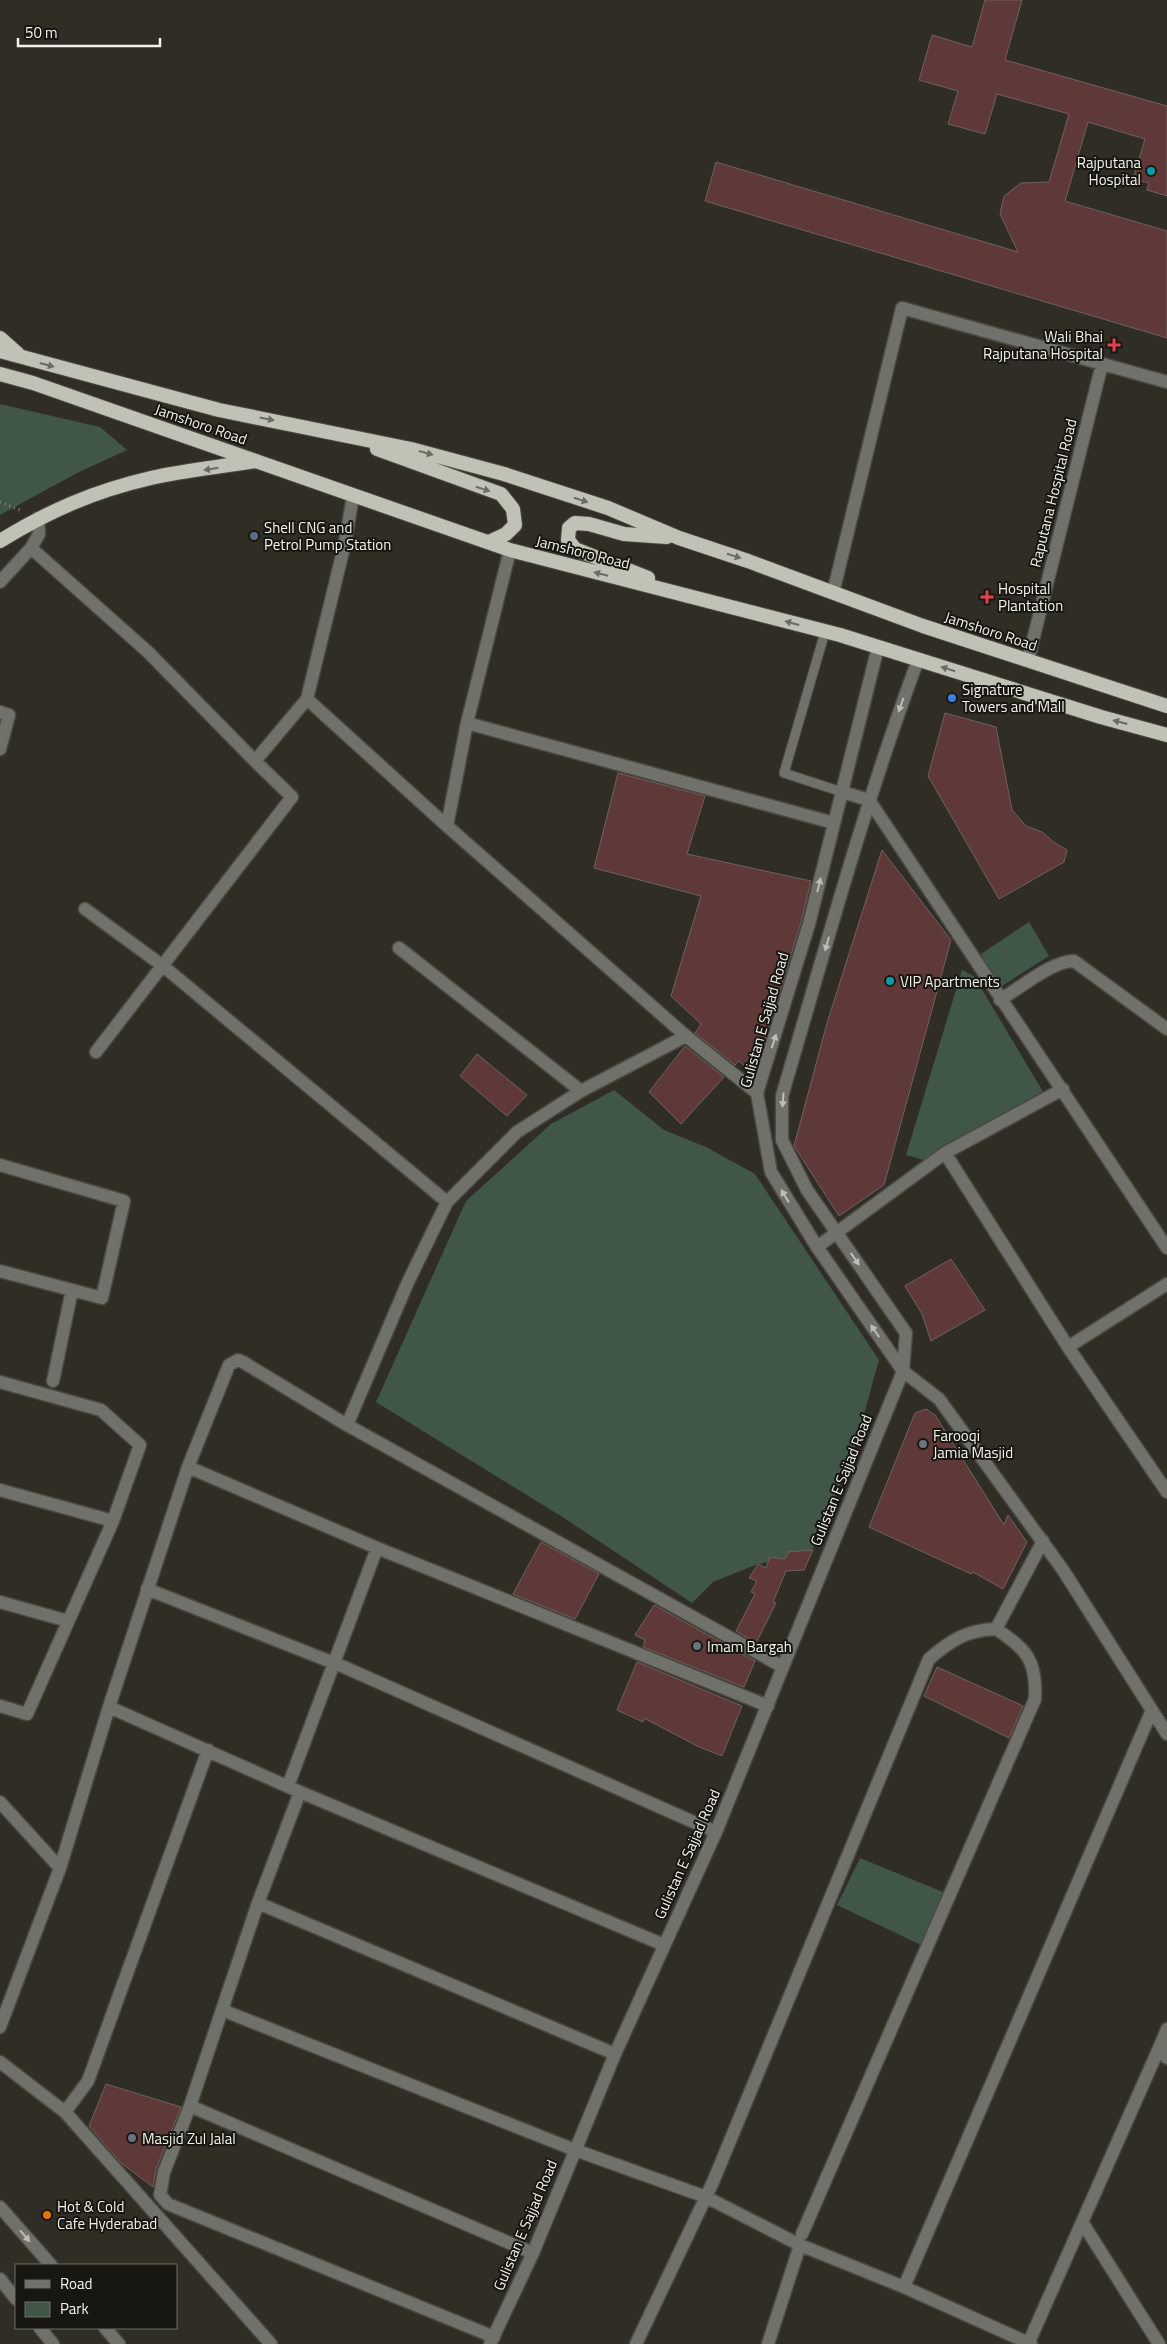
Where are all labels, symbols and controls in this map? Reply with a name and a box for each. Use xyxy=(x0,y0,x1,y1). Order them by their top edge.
scale bar xyxy=(18,15,160,47)
text: 50 m xyxy=(25,21,58,44)
place label: Rajputana Hospital xyxy=(1077,151,1141,191)
marker: Rajputana Hospital xyxy=(1145,165,1157,177)
place label: Wali Bhai Rajputana Hospital xyxy=(983,325,1103,365)
marker: Wali Bhai Rajputana Hospital xyxy=(1107,338,1121,352)
one-way arrow xyxy=(39,361,54,369)
street label: Jamshoro Road xyxy=(152,397,250,451)
one-way arrow xyxy=(259,416,275,424)
street label: Raputana Hospital Road xyxy=(1023,416,1083,570)
one-way arrow xyxy=(418,449,433,457)
one-way arrow xyxy=(203,465,219,473)
one-way arrow xyxy=(476,485,491,493)
one-way arrow xyxy=(574,496,589,504)
place label: Shell CNG and Petrol Pump Station xyxy=(264,516,391,556)
street label: Jamshoro Road xyxy=(534,529,632,575)
marker: Shell CNG and Petrol Pump Station xyxy=(248,530,260,542)
one-way arrow xyxy=(726,553,741,560)
one-way arrow xyxy=(593,569,608,577)
place label: Hospital Plantation xyxy=(998,577,1063,617)
marker: Hospital Plantation xyxy=(980,590,994,604)
street label: Jamshoro Road xyxy=(942,605,1040,657)
one-way arrow xyxy=(785,619,800,627)
one-way arrow xyxy=(940,665,955,673)
place label: Signature Towers and Mall xyxy=(962,678,1065,718)
marker: Signature Towers and Mall xyxy=(946,692,958,704)
one-way arrow xyxy=(897,698,905,713)
one-way arrow xyxy=(1112,718,1127,726)
one-way arrow xyxy=(815,878,823,893)
one-way arrow xyxy=(822,936,830,951)
street label: Gulistan E Sajjad Road xyxy=(734,949,794,1091)
place label: VIP Apartments xyxy=(900,970,1000,993)
marker: VIP Apartments xyxy=(884,975,896,987)
one-way arrow xyxy=(771,1034,778,1049)
one-way arrow xyxy=(778,1092,786,1108)
one-way arrow xyxy=(781,1189,790,1202)
one-way arrow xyxy=(850,1252,860,1266)
one-way arrow xyxy=(870,1325,880,1338)
street label: Gulistan E Sajjad Road xyxy=(804,1411,878,1549)
place label: Farooqi Jamia Masjid xyxy=(933,1424,1013,1464)
marker: Farooqi Jamia Masjid xyxy=(917,1438,929,1450)
place label: Imam Bargah xyxy=(707,1635,792,1658)
marker: Imam Bargah xyxy=(691,1640,703,1652)
street label: Gulistan E Sajjad Road xyxy=(648,1785,726,1923)
place label: Masjid Zul Jalal xyxy=(142,2127,236,2150)
marker: Masjid Zul Jalal xyxy=(126,2132,138,2144)
street label: Gulistan E Sajjad Road xyxy=(487,2156,563,2294)
place label: Hot & Cold Cafe Hyderabad xyxy=(57,2195,157,2235)
marker: Hot & Cold Cafe Hyderabad xyxy=(41,2209,53,2221)
one-way arrow xyxy=(20,2229,31,2242)
legend xyxy=(15,2264,178,2329)
text: Road xyxy=(60,2272,92,2295)
text: Park xyxy=(60,2297,89,2320)

